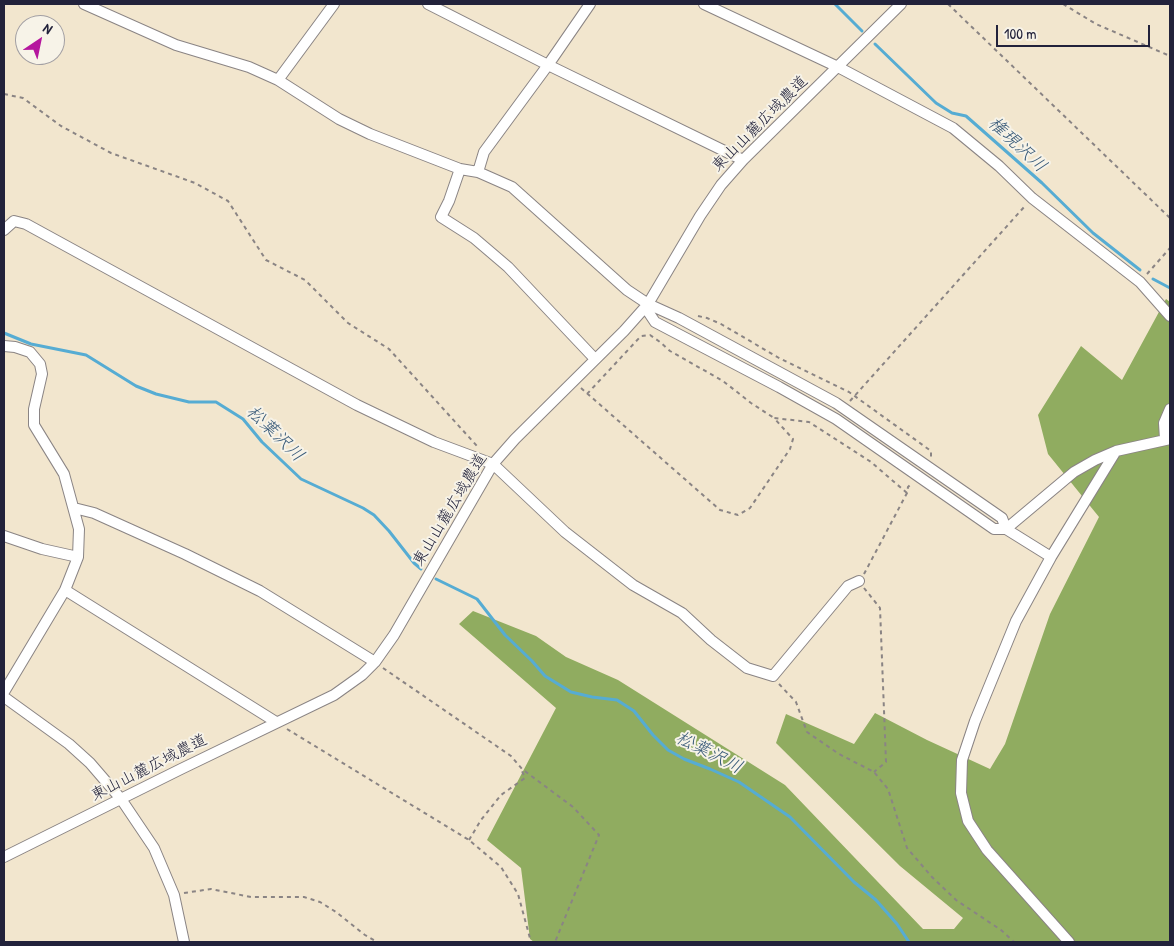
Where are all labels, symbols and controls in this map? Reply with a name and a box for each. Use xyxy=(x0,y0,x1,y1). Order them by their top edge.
north arrow xyxy=(15,15,65,65)
scale bar xyxy=(999,15,1153,47)
text: N xyxy=(40,18,57,38)
text: 100 m xyxy=(1004,23,1037,44)
street label: 東山山麓広域農道 xyxy=(708,72,812,176)
water label: 権現沢川 xyxy=(983,113,1051,177)
water label: 松葉沢川 xyxy=(242,401,308,467)
street label: 東山山麓広域農道 xyxy=(409,450,491,570)
water label: 松葉沢川 xyxy=(672,727,746,779)
street label: 東山山麓広域農道 xyxy=(88,730,210,806)

